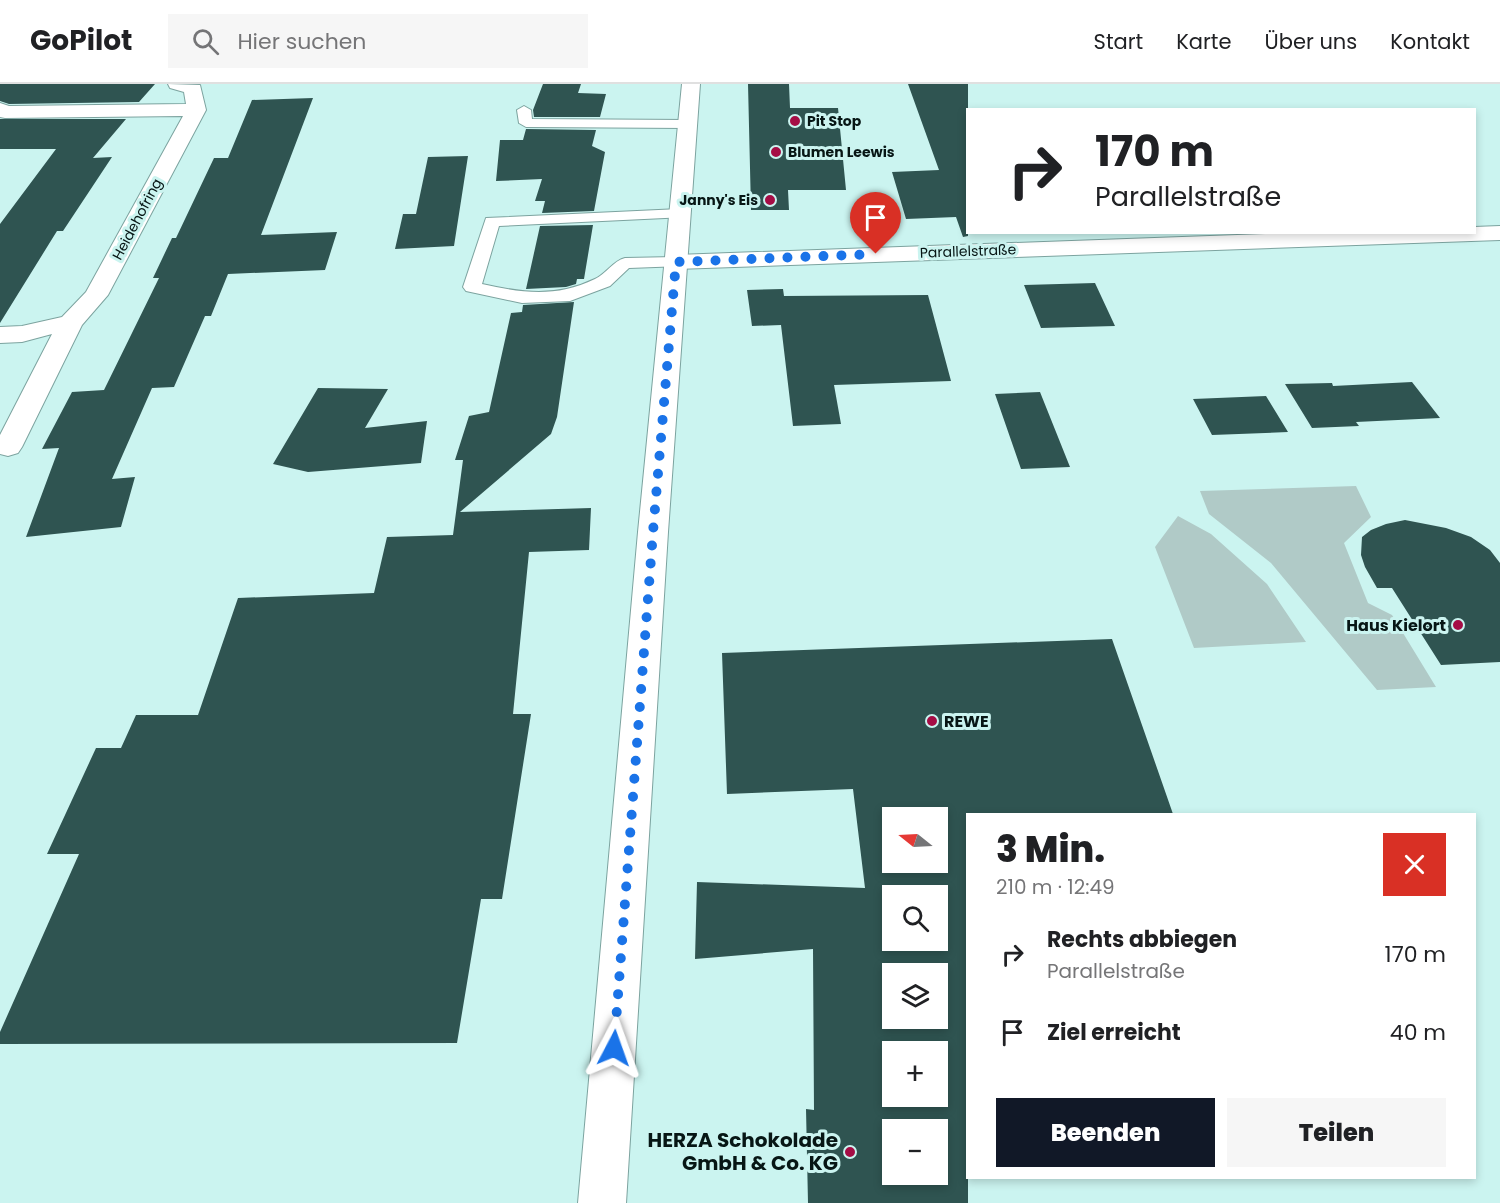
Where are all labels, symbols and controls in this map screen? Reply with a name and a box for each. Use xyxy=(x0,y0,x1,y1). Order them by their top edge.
search box xyxy=(168,14,588,68)
text: GoPilot xyxy=(30,21,132,60)
icon: search xyxy=(189,25,222,58)
text: Hier suchen xyxy=(237,26,366,57)
text: Start xyxy=(1094,27,1143,56)
text: Karte xyxy=(1176,27,1232,56)
text: Über uns xyxy=(1265,27,1357,56)
text: Kontakt xyxy=(1390,27,1470,56)
place label: Pit Stop xyxy=(807,111,862,131)
marker: Pit Stop xyxy=(788,114,802,128)
text: 170 m xyxy=(1095,122,1214,181)
icon: right xyxy=(996,132,1074,210)
place label: Blumen Leewis xyxy=(788,142,895,162)
marker: Blumen Leewis xyxy=(769,145,783,159)
street label: Heidehofring xyxy=(107,175,167,263)
text: Parallelstraße xyxy=(1095,178,1281,215)
place label: Janny's Eis xyxy=(679,190,758,210)
pin xyxy=(850,192,901,254)
marker: Janny's Eis xyxy=(763,193,777,207)
icon: arrive xyxy=(859,201,892,234)
street label: Parallelstraße xyxy=(919,239,1017,263)
place label: Haus Kielort xyxy=(1346,614,1446,637)
marker: Haus Kielort xyxy=(1451,618,1465,632)
place label: REWE xyxy=(944,710,989,733)
marker: REWE xyxy=(925,714,939,728)
north arrow xyxy=(882,807,948,873)
map controls xyxy=(882,807,948,1185)
text: 3 Min. xyxy=(996,824,1105,875)
button: close xyxy=(1383,833,1446,896)
text: 210 m · 12:49 xyxy=(996,873,1115,901)
button: search xyxy=(882,885,948,951)
text: Rechts abbiegen xyxy=(1047,924,1237,955)
icon: right xyxy=(996,938,1029,971)
text: 170 m xyxy=(1385,939,1446,970)
text: Parallelstraße xyxy=(1047,957,1185,985)
button: layers xyxy=(882,963,948,1029)
position arrow xyxy=(582,1016,646,1080)
icon: arrive xyxy=(996,1016,1029,1049)
text: Ziel erreicht xyxy=(1047,1017,1181,1048)
text: 40 m xyxy=(1390,1017,1446,1048)
button: + xyxy=(882,1041,948,1107)
button: Beenden xyxy=(996,1098,1215,1167)
button: Teilen xyxy=(1227,1098,1446,1167)
button: − xyxy=(882,1119,948,1185)
place label: HERZA Schokolade GmbH & Co. KG xyxy=(648,1126,838,1177)
marker: HERZA Schokolade GmbH & Co. KG xyxy=(843,1145,857,1159)

